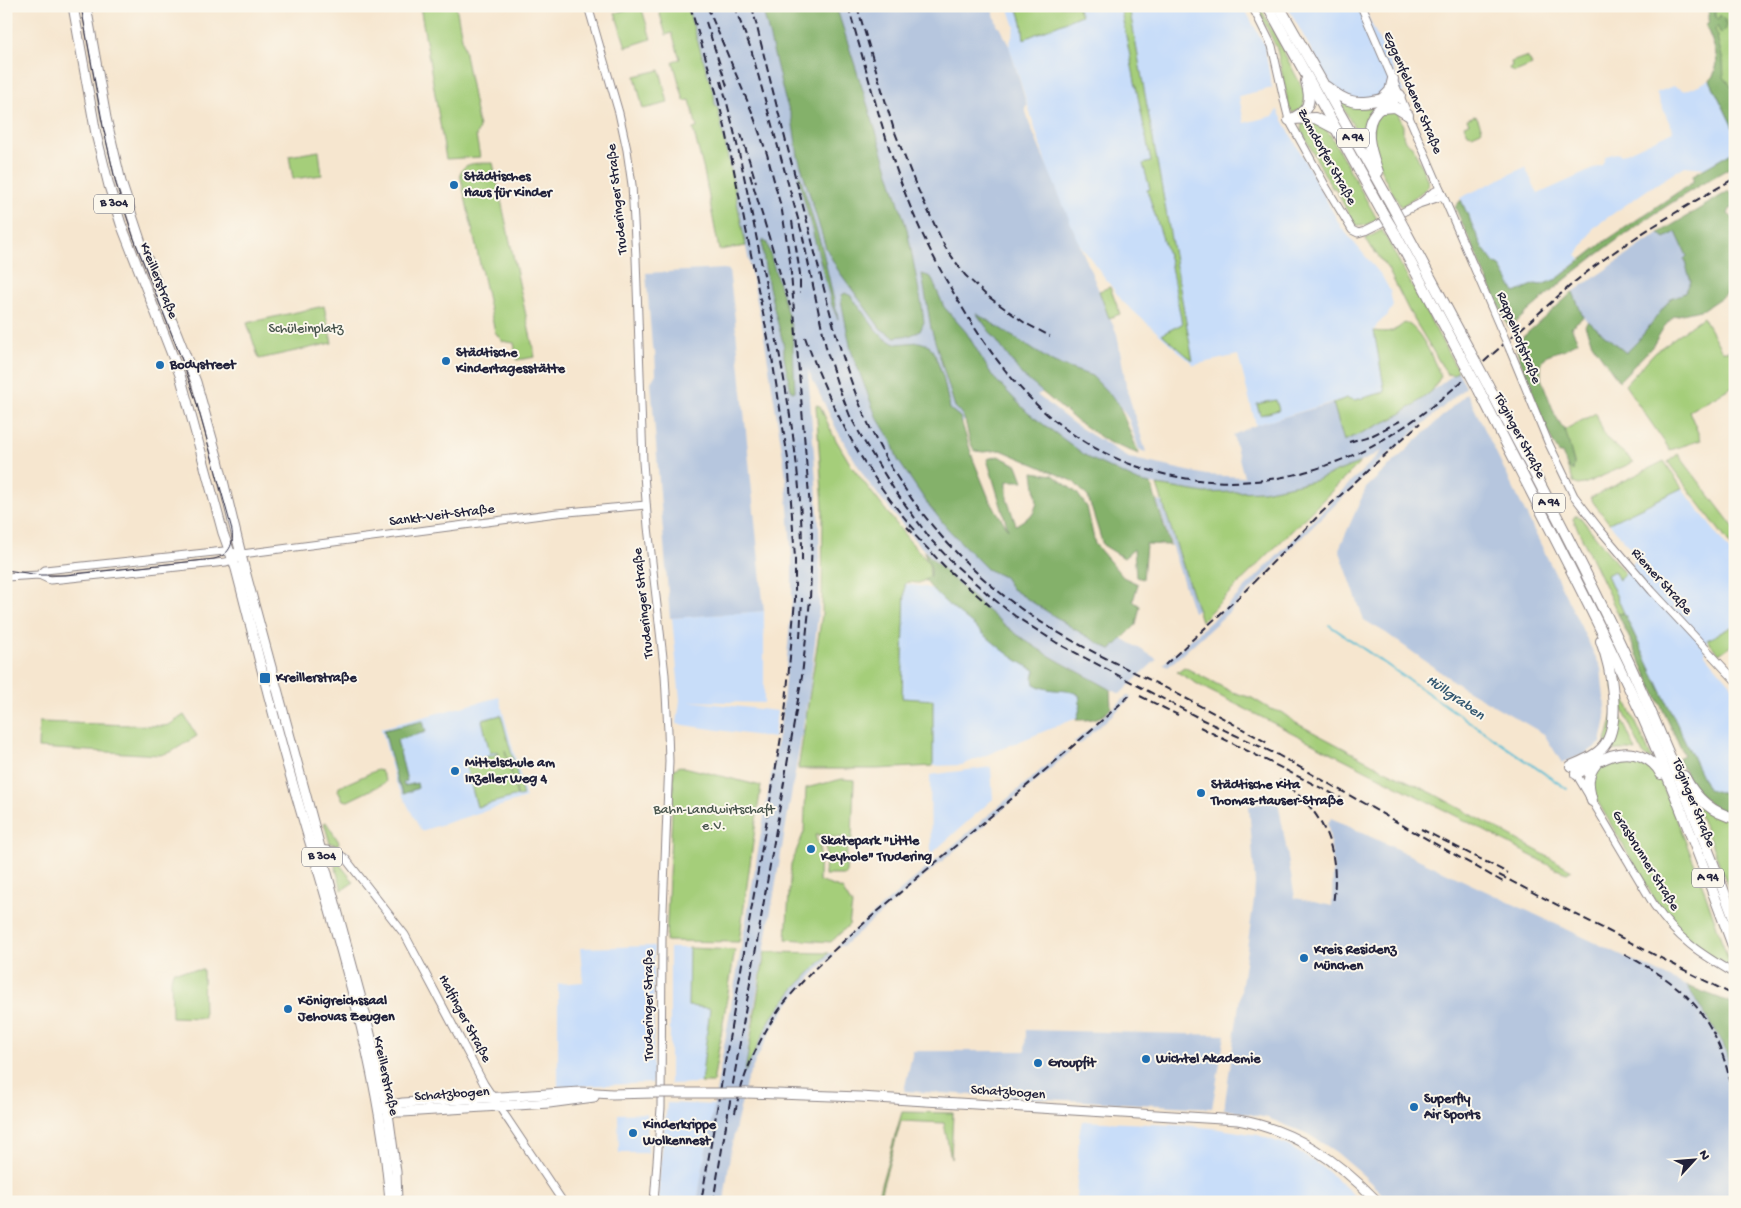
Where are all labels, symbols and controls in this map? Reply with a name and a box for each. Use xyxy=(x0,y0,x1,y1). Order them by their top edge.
street label: Eggenfeldener Straße xyxy=(1379,29,1446,157)
street label: Zamdorfer Straße xyxy=(1292,106,1360,209)
road number: A 94 xyxy=(1337,128,1369,148)
street label: Truderinger Straße xyxy=(604,142,632,256)
place label: Städtisches Haus für Kinder xyxy=(464,169,554,202)
marker: Städtisches Haus für Kinder xyxy=(448,179,460,191)
road number: B 304 xyxy=(94,194,134,213)
street label: Kreillerstraße xyxy=(135,240,181,322)
street label: Rappelhofstraße xyxy=(1492,290,1544,387)
park label: Schüleinplatz xyxy=(269,321,344,338)
place label: Städtische Kindertagesstätte xyxy=(455,345,566,378)
marker: Städtische Kindertagesstätte xyxy=(440,355,452,367)
place label: Bodystreet xyxy=(169,357,237,374)
marker: Bodystreet xyxy=(154,359,166,371)
street label: Töginger Straße xyxy=(1489,389,1549,482)
road number: A 94 xyxy=(1533,493,1565,512)
street label: Sankt-Veit-Straße xyxy=(388,501,496,531)
street label: Riemer Straße xyxy=(1627,545,1696,619)
street label: Truderinger Straße xyxy=(630,546,658,660)
place label: Kreillerstraße xyxy=(275,670,357,687)
marker: Kreillerstraße xyxy=(258,671,272,685)
water label: Hüllgraben xyxy=(1422,671,1488,725)
place label: Mittelschule am Inzeller Weg 4 xyxy=(465,755,555,788)
street label: Töginger Straße xyxy=(1667,755,1719,851)
marker: Mittelschule am Inzeller Weg 4 xyxy=(449,765,461,777)
place label: Städtische Kita Thomas-Hauser-Straße xyxy=(1210,777,1344,810)
marker: Städtische Kita Thomas-Hauser-Straße xyxy=(1195,787,1207,799)
park label: Bahn-Landwirtschaft e.V. xyxy=(652,802,776,835)
street label: Grasbrunner Straße xyxy=(1607,808,1683,915)
place label: Skatepark "Little Keyhole" Trudering xyxy=(820,833,932,866)
marker: Skatepark "Little Keyhole" Trudering xyxy=(805,843,817,855)
road number: B 304 xyxy=(302,848,342,866)
road number: A 94 xyxy=(1692,868,1724,888)
place label: Kreis Residenz München xyxy=(1313,942,1397,975)
street label: Truderinger Straße xyxy=(641,949,658,1062)
marker: Kreis Residenz München xyxy=(1298,952,1310,964)
street label: Halfinger Straße xyxy=(434,972,495,1066)
place label: Königreichssaal Jehovas Zeugen xyxy=(297,993,395,1026)
marker: Königreichssaal Jehovas Zeugen xyxy=(282,1003,294,1015)
street label: Kreillerstraße xyxy=(368,1035,402,1118)
place label: Wichtel Akademie xyxy=(1155,1051,1261,1068)
marker: Wichtel Akademie xyxy=(1140,1053,1152,1065)
place label: Groupfit xyxy=(1048,1055,1097,1072)
marker: Groupfit xyxy=(1032,1057,1044,1069)
street label: Schatzbogen xyxy=(970,1082,1046,1104)
street label: Schatzbogen xyxy=(414,1084,490,1106)
place label: Superfly Air Sports xyxy=(1423,1091,1481,1124)
marker: Superfly Air Sports xyxy=(1408,1101,1420,1113)
place label: Kinderkrippe Wolkennest xyxy=(642,1117,717,1150)
marker: Kinderkrippe Wolkennest xyxy=(627,1127,639,1139)
north arrow xyxy=(1668,1136,1718,1186)
text: N xyxy=(1694,1148,1713,1163)

